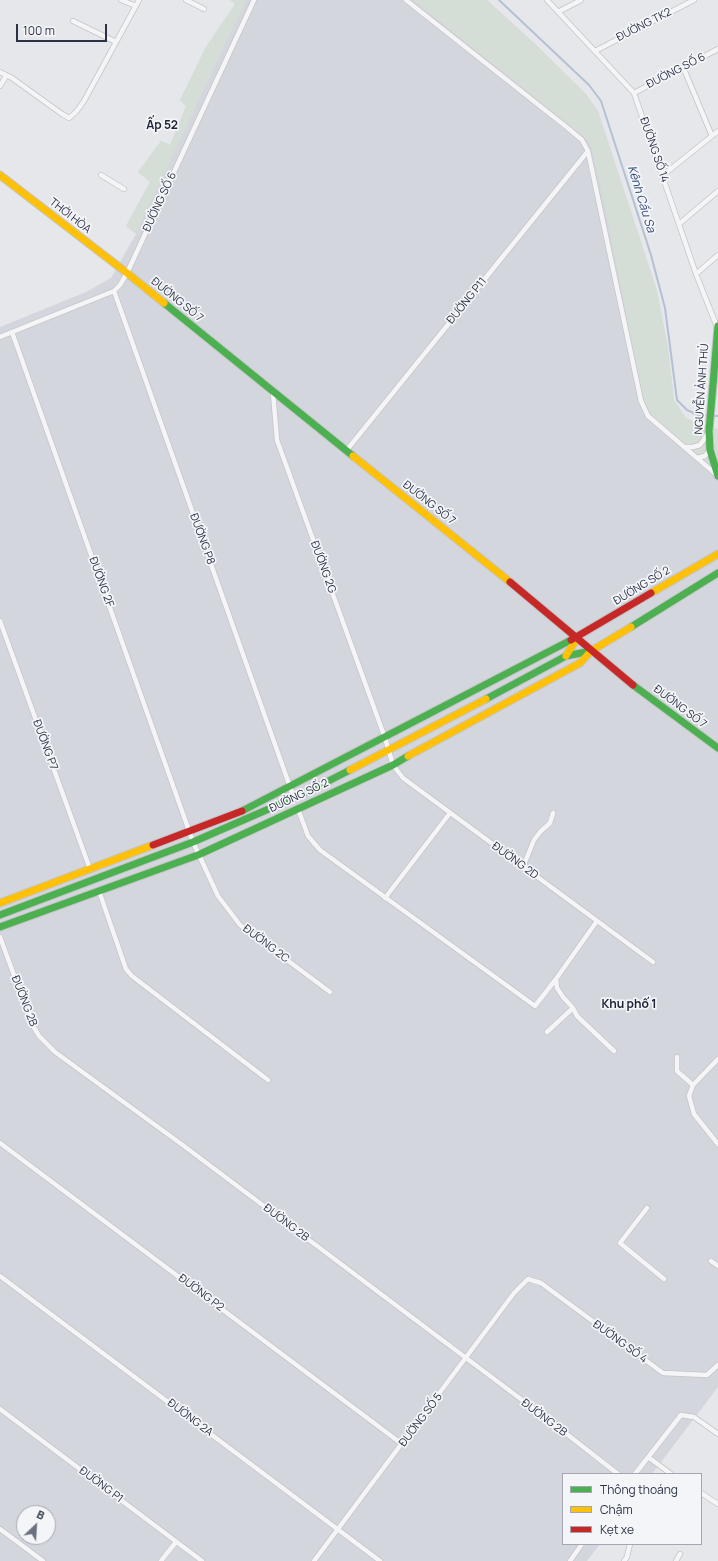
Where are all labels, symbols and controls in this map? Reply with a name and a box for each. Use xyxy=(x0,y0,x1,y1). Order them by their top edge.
street label: ĐƯỜNG TK2 xyxy=(614,6,674,44)
scale bar xyxy=(18,16,109,42)
text: 100 m xyxy=(23,22,55,39)
street label: ĐƯỜNG SỐ 6 xyxy=(644,51,708,91)
street label: ĐƯỜNG SỐ 14 xyxy=(637,116,671,184)
district label: Ấp 52 xyxy=(146,119,178,133)
water label: Kênh Cầu Sa xyxy=(624,164,658,234)
street label: ĐƯỜNG SỐ 6 xyxy=(140,170,180,234)
street label: THỚI HÒA xyxy=(47,196,93,236)
street label: ĐƯỜNG SỐ 7 xyxy=(148,275,206,325)
street label: ĐƯỜNG P11 xyxy=(444,275,490,327)
street label: NGUYỄN ẢNH THỦ xyxy=(692,343,712,435)
street label: ĐƯỜNG SỐ 7 xyxy=(400,478,458,528)
street label: ĐƯỜNG P8 xyxy=(187,512,217,566)
street label: ĐƯỜNG 2G xyxy=(307,539,339,595)
street label: ĐƯỜNG 2F xyxy=(86,555,116,609)
street label: ĐƯỜNG SỐ 2 xyxy=(611,564,673,608)
street label: ĐƯỜNG SỐ 7 xyxy=(651,683,709,731)
street label: ĐƯỜNG P7 xyxy=(30,718,60,772)
street label: ĐƯỜNG SỐ 2 xyxy=(267,777,331,815)
street label: ĐƯỜNG 2D xyxy=(489,840,541,882)
street label: ĐƯỜNG 2C xyxy=(240,922,292,966)
street label: ĐƯỜNG 2B xyxy=(8,974,40,1028)
district label: Khu phố 1 xyxy=(601,998,657,1012)
street label: ĐƯỜNG 2B xyxy=(261,1202,311,1244)
street label: ĐƯỜNG P2 xyxy=(176,1272,226,1314)
street label: ĐƯỜNG SỐ 4 xyxy=(590,1318,650,1366)
street label: ĐƯỜNG SỐ 5 xyxy=(397,1391,445,1449)
street label: ĐƯỜNG 2A xyxy=(165,1397,215,1439)
street label: ĐƯỜNG 2B xyxy=(519,1397,569,1439)
street label: ĐƯỜNG P1 xyxy=(76,1464,126,1506)
legend xyxy=(562,1473,702,1545)
text: Thông thoáng xyxy=(600,1481,678,1498)
text: Chậm xyxy=(600,1501,633,1518)
north arrow xyxy=(16,1505,56,1545)
text: B xyxy=(35,1506,47,1523)
text: Kẹt xe xyxy=(600,1521,634,1538)

